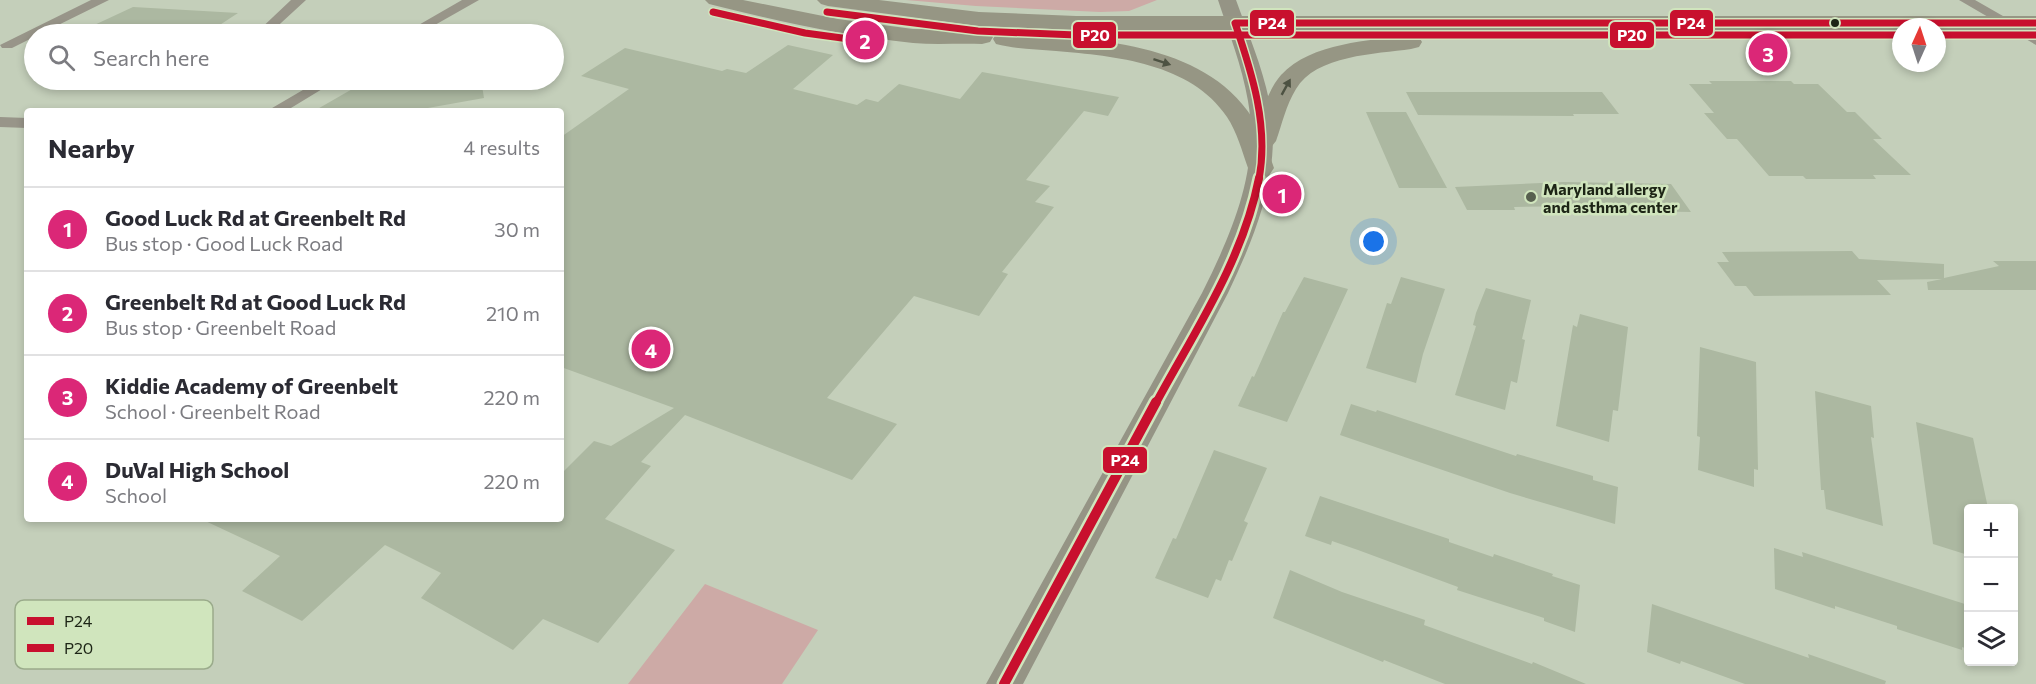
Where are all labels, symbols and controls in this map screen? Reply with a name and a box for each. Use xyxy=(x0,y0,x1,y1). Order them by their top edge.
line badge: P24 xyxy=(1249,9,1295,37)
line badge: P24 xyxy=(1669,9,1714,37)
text: P24 xyxy=(1257,13,1287,32)
text: P24 xyxy=(1676,13,1706,32)
unlabelled marker xyxy=(1829,17,1841,29)
pin: 2 xyxy=(846,18,884,63)
north arrow xyxy=(1892,18,1946,72)
line badge: P20 xyxy=(1072,21,1117,49)
line badge: P20 xyxy=(1609,21,1655,49)
search box xyxy=(24,24,564,90)
text: P20 xyxy=(1080,25,1110,44)
text: P20 xyxy=(1617,25,1647,44)
pin: 3 xyxy=(1748,31,1788,76)
icon: search xyxy=(45,41,78,74)
text: Search here xyxy=(93,44,209,71)
one-way arrow xyxy=(1153,58,1171,67)
one-way arrow xyxy=(1281,78,1291,95)
text: Nearby xyxy=(48,132,135,163)
text: 4 results xyxy=(463,135,540,159)
pin: 1 xyxy=(1262,172,1302,216)
place label: Maryland allergy and asthma center xyxy=(1543,179,1678,216)
marker: Maryland allergy and asthma center xyxy=(1524,190,1538,204)
text: Good Luck Rd at Greenbelt Rd xyxy=(105,204,406,231)
text: 1 xyxy=(63,217,72,241)
text: 30 m xyxy=(494,217,540,241)
your location xyxy=(1359,227,1388,256)
text: Bus stop · Good Luck Road xyxy=(105,231,343,255)
text: Greenbelt Rd at Good Luck Rd xyxy=(105,288,406,315)
text: 2 xyxy=(62,301,73,325)
text: 210 m xyxy=(486,301,540,325)
text: Bus stop · Greenbelt Road xyxy=(105,315,336,339)
pin: 4 xyxy=(632,326,670,372)
text: Kiddie Academy of Greenbelt xyxy=(105,372,398,399)
text: 3 xyxy=(62,385,73,409)
text: 220 m xyxy=(484,385,540,409)
text: School · Greenbelt Road xyxy=(105,399,321,423)
line badge: P24 xyxy=(1102,446,1148,474)
text: P24 xyxy=(1110,450,1140,469)
text: DuVal High School xyxy=(105,456,289,483)
text: 4 xyxy=(61,469,74,493)
text: 220 m xyxy=(484,469,540,493)
text: School xyxy=(105,483,167,507)
map controls xyxy=(1964,504,2018,666)
button: + xyxy=(1964,504,2018,558)
button: − xyxy=(1964,558,2018,612)
legend xyxy=(15,600,213,669)
text: P24 xyxy=(64,611,93,630)
button: layers xyxy=(1964,612,2018,666)
text: P20 xyxy=(64,638,93,657)

